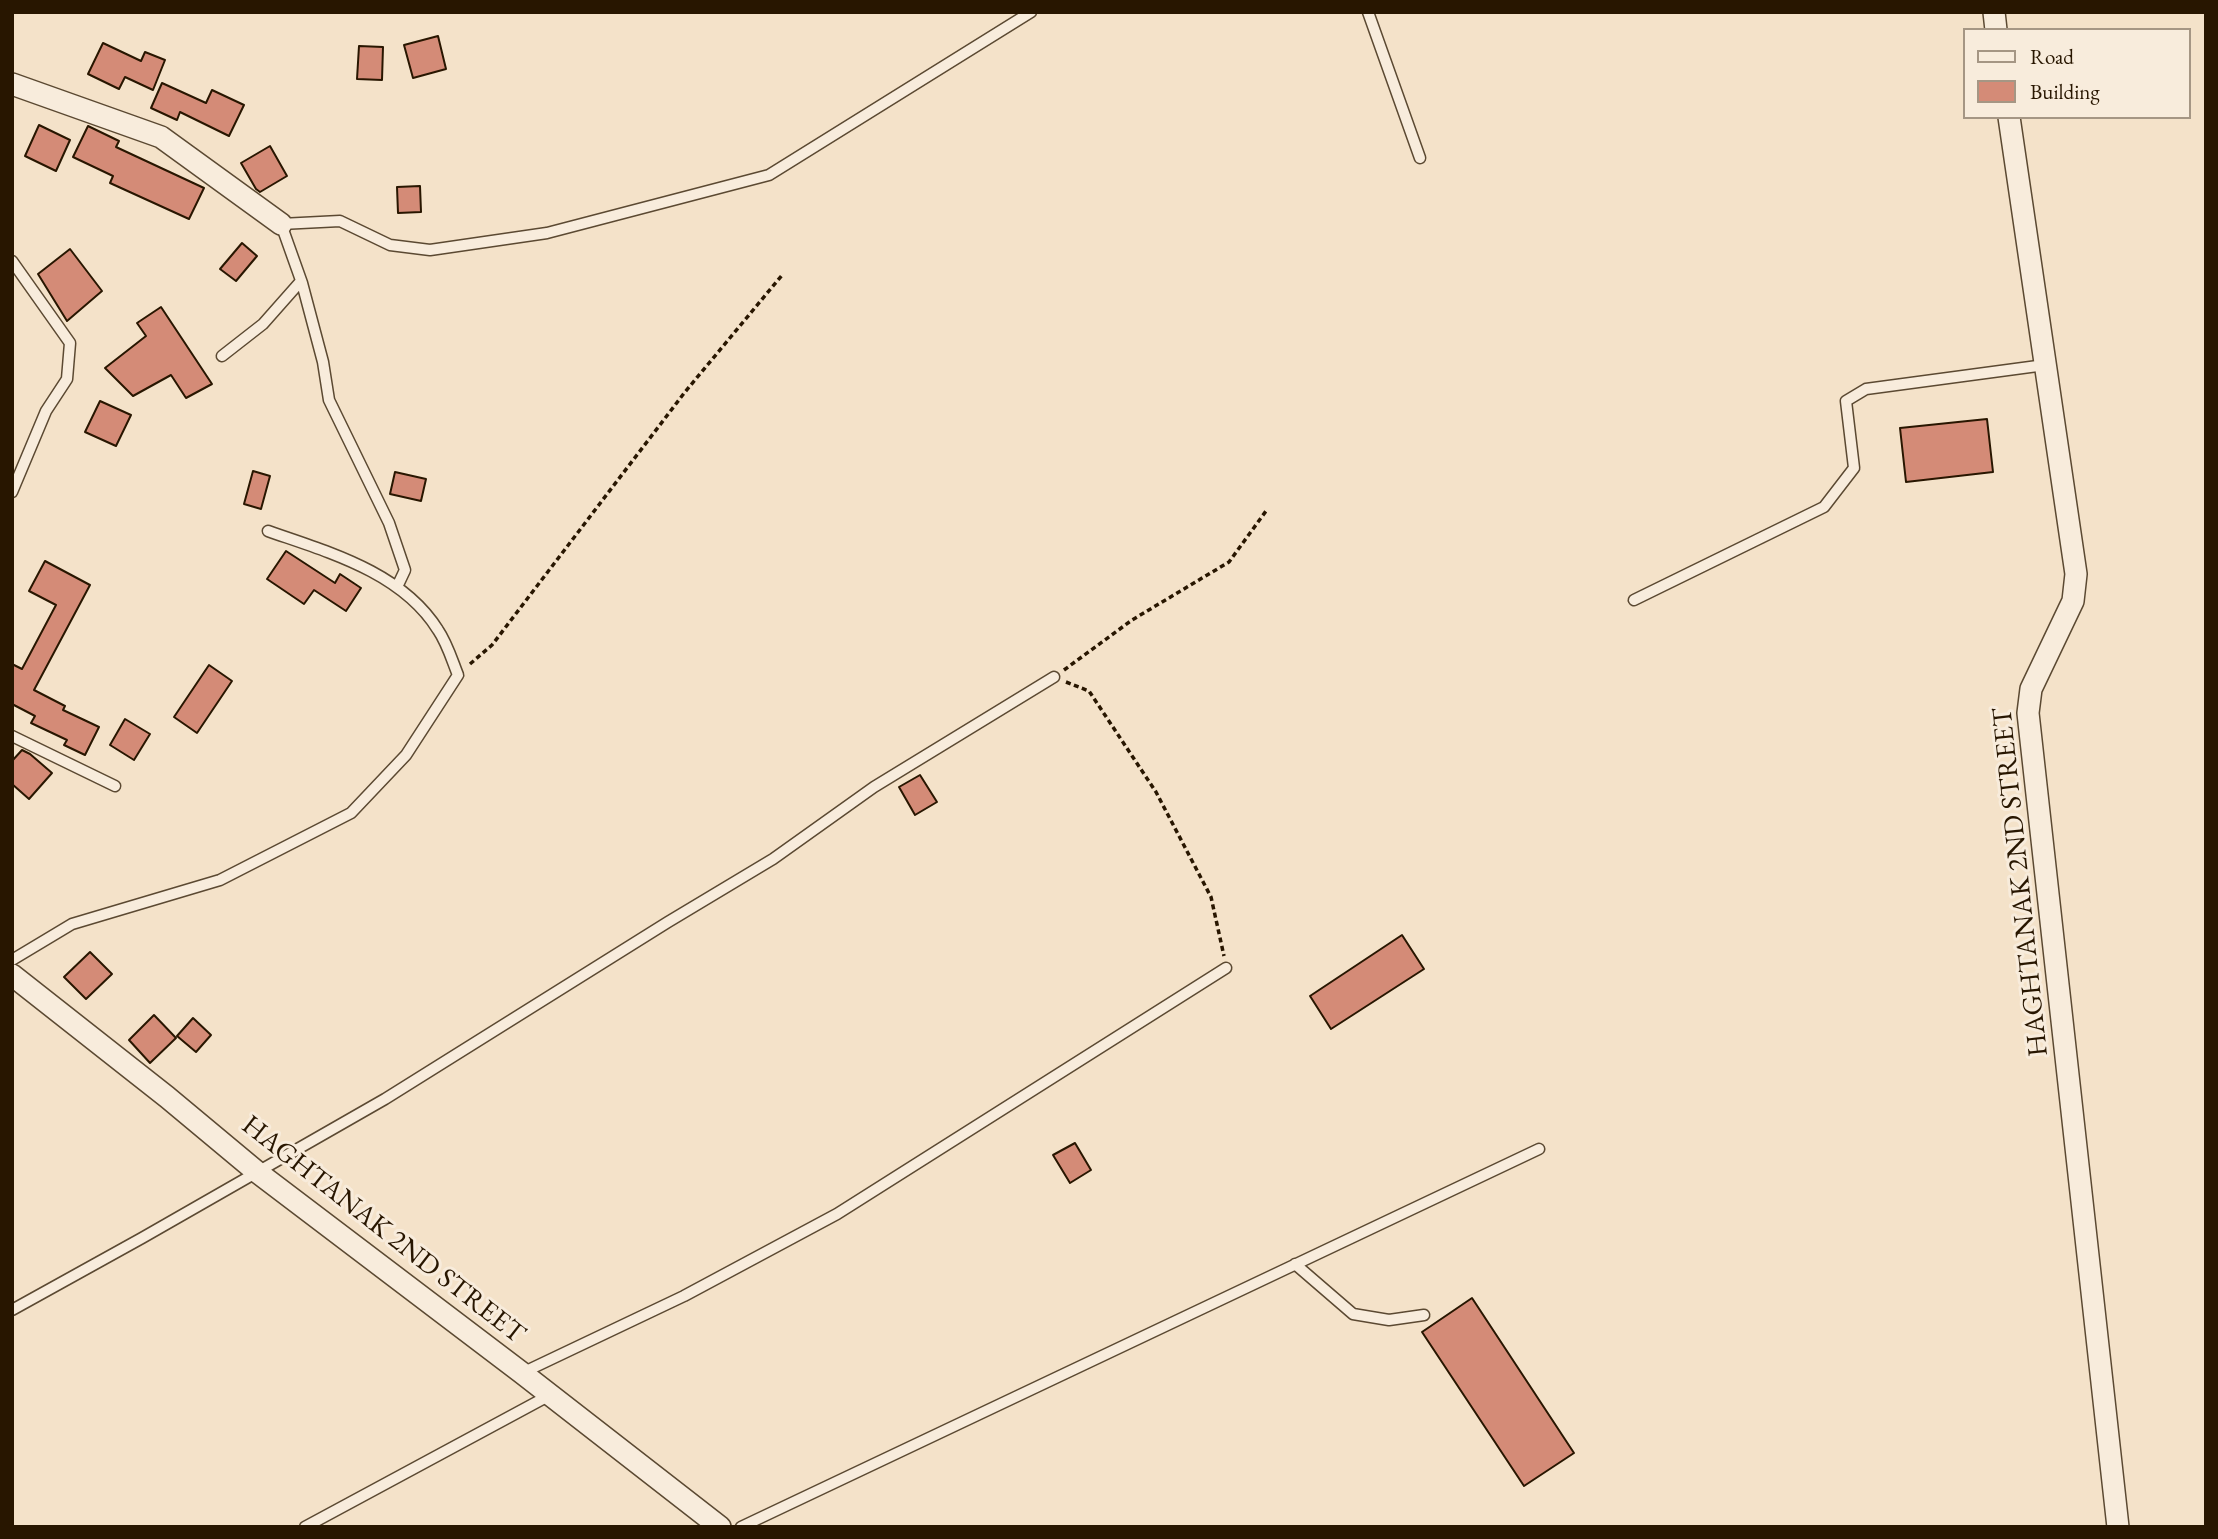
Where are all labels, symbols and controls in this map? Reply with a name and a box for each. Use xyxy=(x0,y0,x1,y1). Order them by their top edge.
legend xyxy=(1962,28,2190,119)
text: Road xyxy=(2030,43,2074,70)
text: Building xyxy=(2030,78,2100,105)
street label: HAGHTANAK 2ND STREET xyxy=(1986,706,2056,1058)
street label: HAGHTANAK 2ND STREET xyxy=(234,1109,532,1351)

